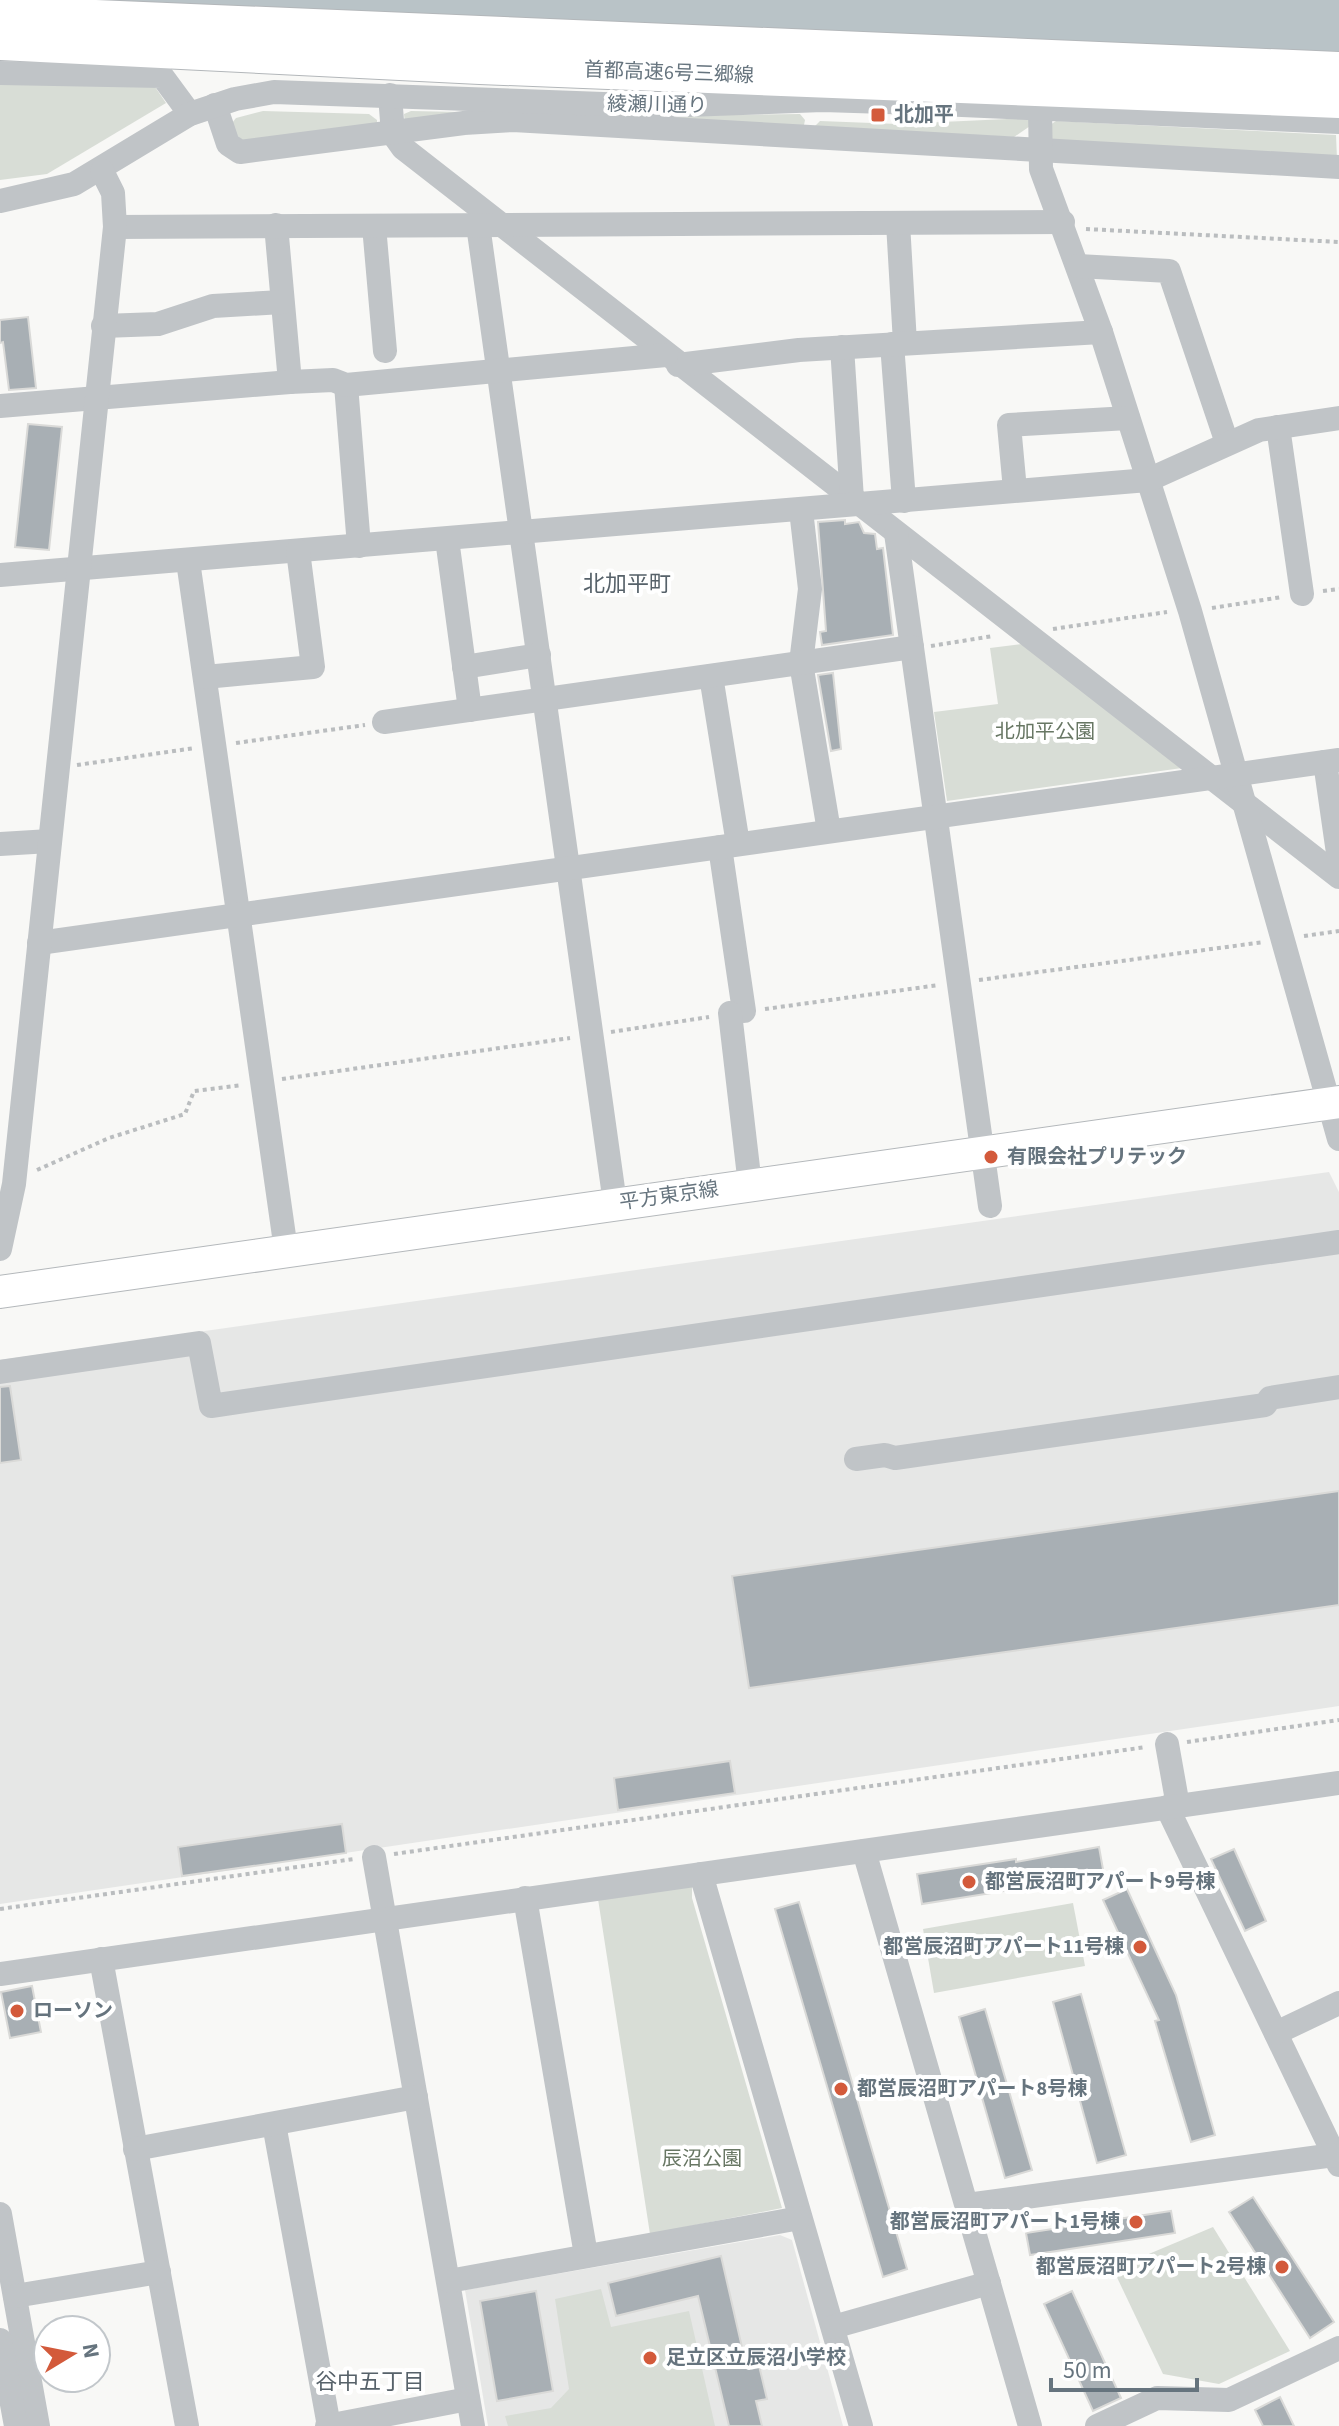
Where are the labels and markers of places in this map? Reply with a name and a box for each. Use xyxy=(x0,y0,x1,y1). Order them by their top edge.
place label: 北加平 xyxy=(894,101,954,129)
marker: 北加平 xyxy=(869,106,887,124)
place label: 有限会社プリテック xyxy=(1007,1143,1187,1171)
marker: 有限会社プリテック xyxy=(982,1148,1000,1166)
place label: 都営辰沼町アパート9号棟 xyxy=(985,1868,1215,1896)
marker: 都営辰沼町アパート9号棟 xyxy=(960,1873,978,1891)
place label: 都営辰沼町アパート11号棟 xyxy=(883,1933,1124,1961)
marker: 都営辰沼町アパート11号棟 xyxy=(1131,1938,1149,1956)
place label: ローソン xyxy=(33,1997,113,2025)
marker: ローソン xyxy=(8,2002,26,2020)
place label: 都営辰沼町アパート8号棟 xyxy=(857,2075,1087,2103)
marker: 都営辰沼町アパート8号棟 xyxy=(832,2080,850,2098)
place label: 都営辰沼町アパート1号棟 xyxy=(890,2208,1120,2236)
marker: 都営辰沼町アパート1号棟 xyxy=(1127,2213,1145,2231)
place label: 都営辰沼町アパート2号棟 xyxy=(1036,2253,1266,2281)
marker: 都営辰沼町アパート2号棟 xyxy=(1273,2258,1291,2276)
place label: 足立区立辰沼小学校 xyxy=(666,2344,846,2372)
marker: 足立区立辰沼小学校 xyxy=(641,2349,659,2367)

